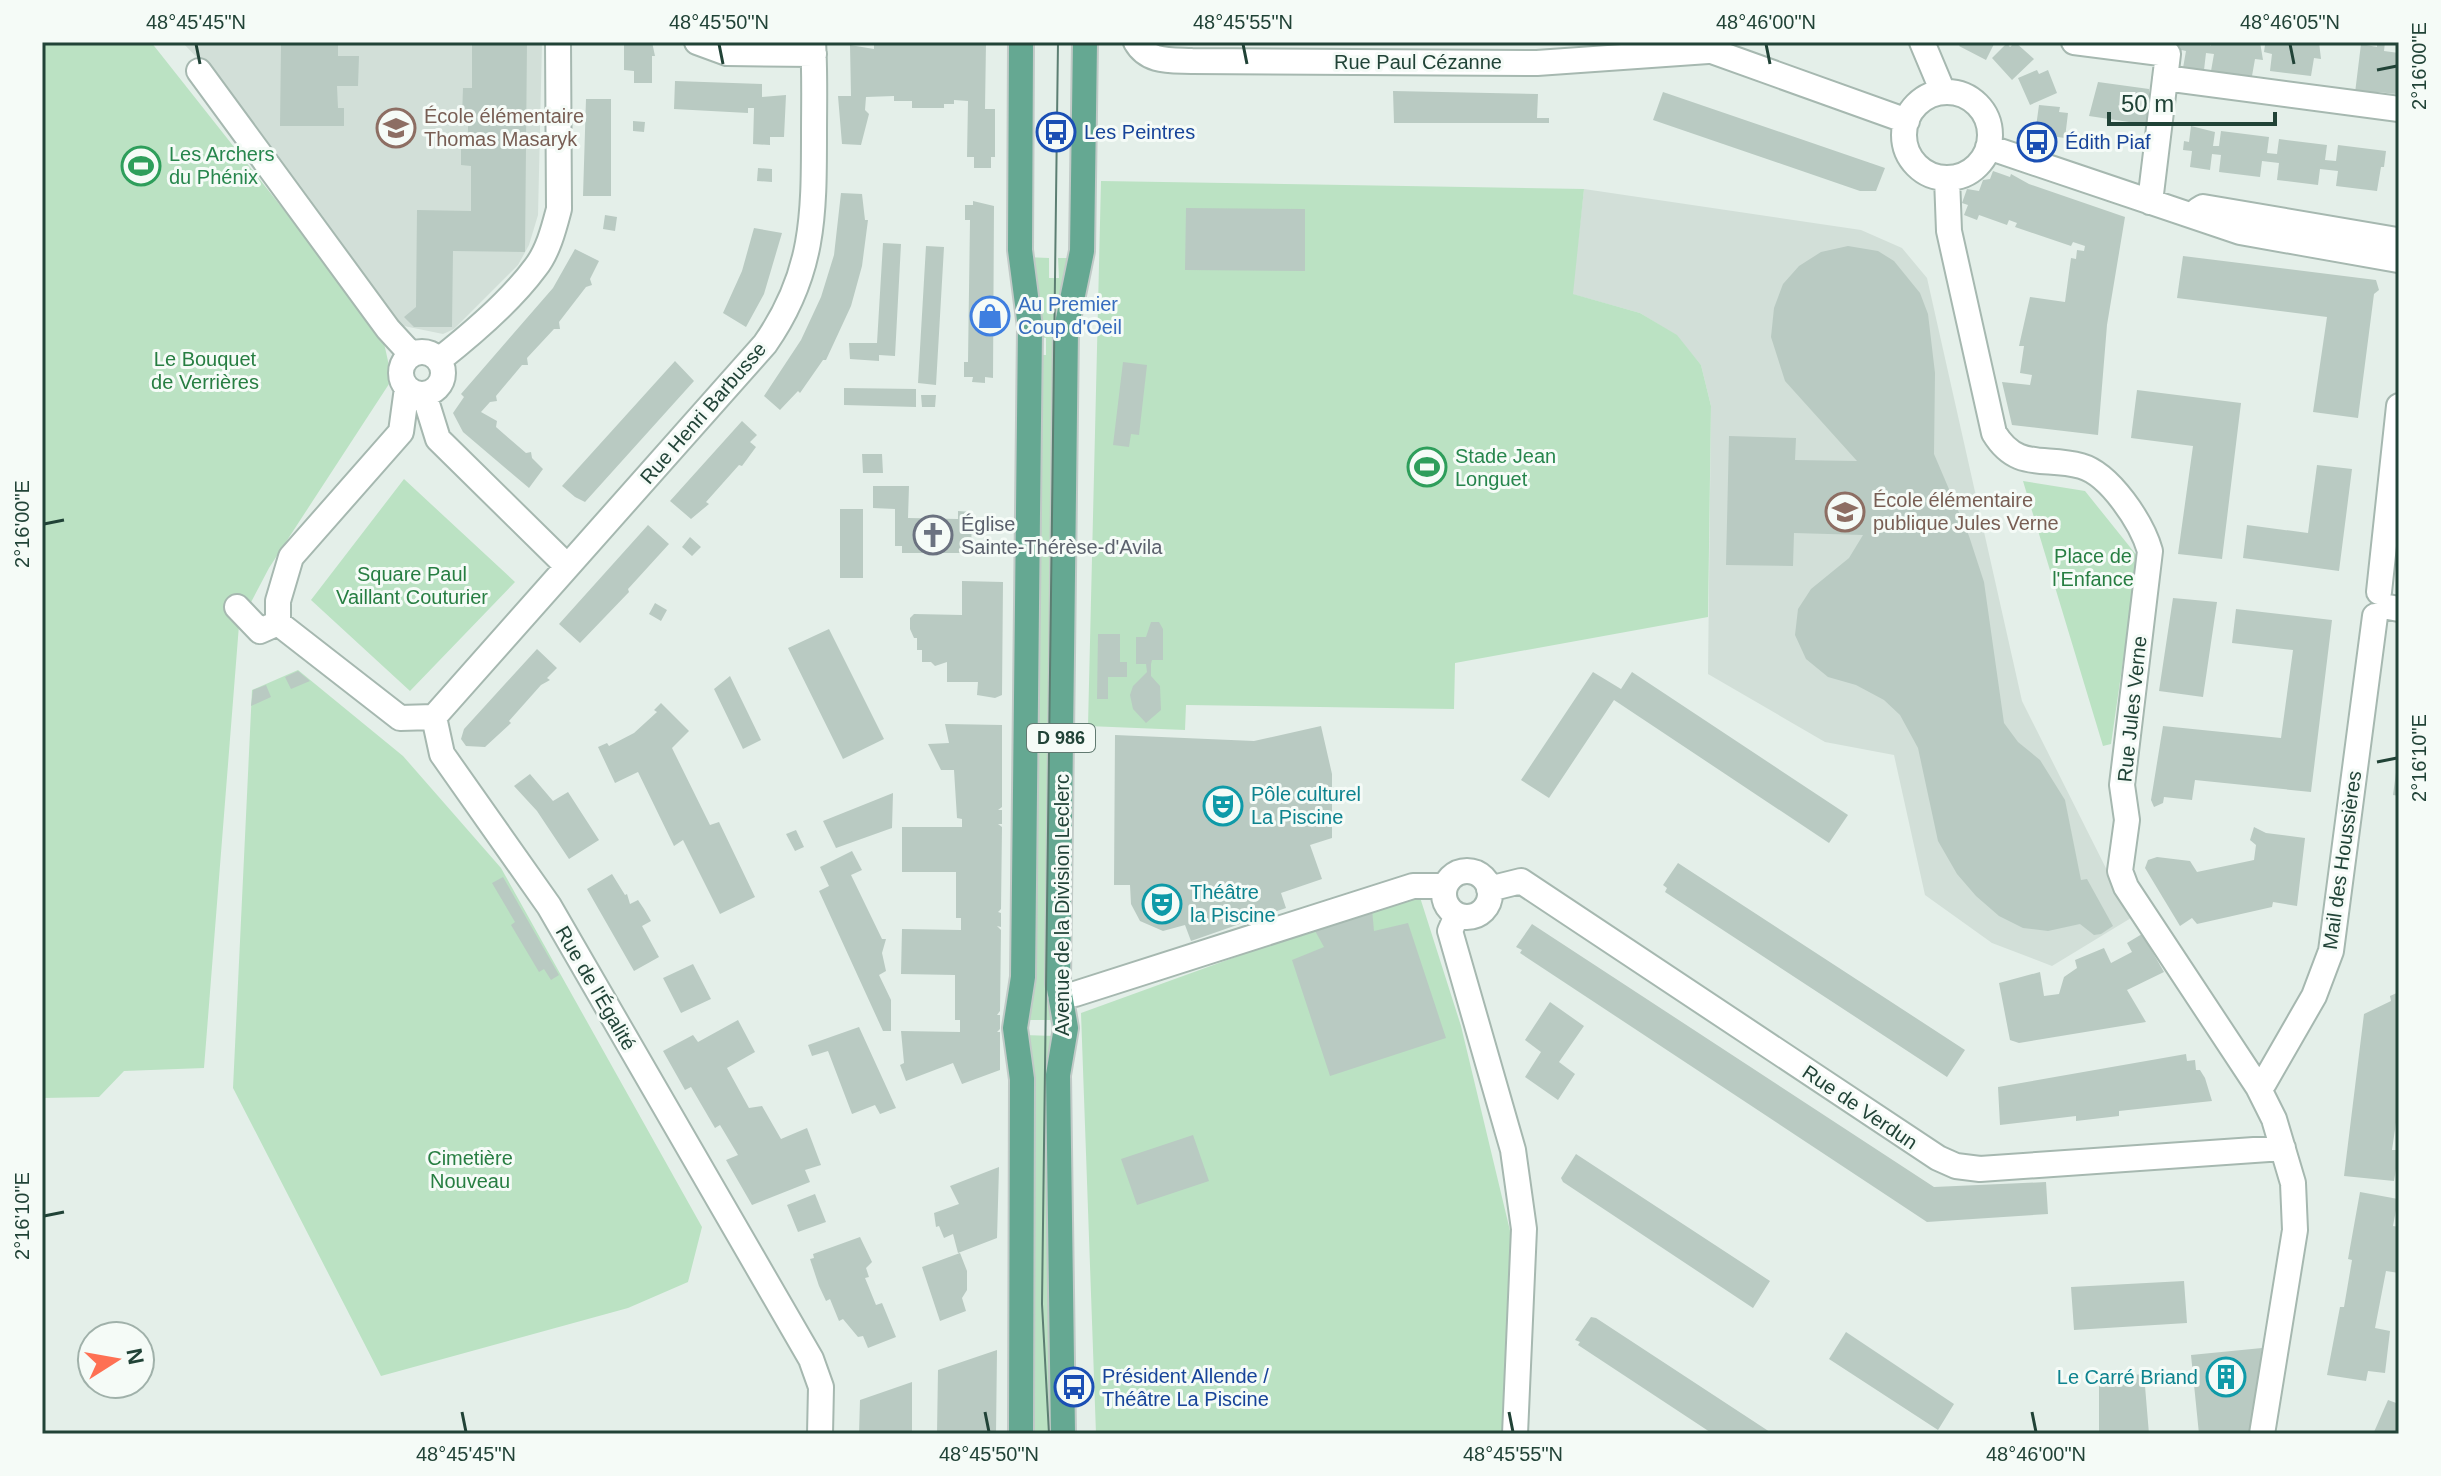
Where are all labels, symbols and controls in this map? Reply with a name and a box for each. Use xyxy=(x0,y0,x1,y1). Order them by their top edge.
text: 48°45'45"N xyxy=(146,11,246,33)
text: 48°45'50"N xyxy=(669,11,769,33)
text: 48°45'55"N xyxy=(1193,11,1293,33)
text: 48°46'00"N xyxy=(1716,11,1816,33)
text: 48°46'05"N xyxy=(2240,11,2340,33)
text: 2°16'00"E xyxy=(2408,22,2430,110)
street label: Rue Paul Cézanne xyxy=(1334,51,1502,73)
scale bar xyxy=(2109,76,2275,126)
text: 50 m xyxy=(2121,90,2174,117)
place label: École élémentaire Thomas Masaryk xyxy=(424,105,584,150)
school or university icon: École élémentaire Thomas Masaryk xyxy=(375,107,417,149)
bus stop icon: Les Peintres xyxy=(1035,111,1077,153)
place label: Les Peintres xyxy=(1084,121,1195,143)
bus stop icon: Édith Piaf xyxy=(2016,121,2058,163)
place label: Édith Piaf xyxy=(2065,131,2151,153)
place label: Les Archers du Phénix xyxy=(169,143,275,188)
sports icon: Les Archers du Phénix xyxy=(120,145,162,187)
place label: Au Premier Coup d'Oeil xyxy=(1018,293,1122,338)
shop icon: Au Premier Coup d'Oeil xyxy=(969,295,1011,337)
street label: Rue Henri Barbusse xyxy=(636,338,770,488)
park label: Le Bouquet de Verrières xyxy=(151,348,259,393)
place label: Stade Jean Longuet xyxy=(1455,445,1556,490)
sports icon: Stade Jean Longuet xyxy=(1406,446,1448,488)
text: 2°16'00"E xyxy=(11,480,33,568)
place label: École élémentaire publique Jules Verne xyxy=(1873,489,2059,534)
school or university icon: École élémentaire publique Jules Verne xyxy=(1824,491,1866,533)
place label: Église Sainte-Thérèse-d'Avila xyxy=(961,513,1163,558)
church icon: Église Sainte-Thérèse-d'Avila xyxy=(912,514,954,556)
park label: Place de l'Enfance xyxy=(2052,545,2134,590)
park label: Square Paul Vaillant Couturier xyxy=(336,563,488,608)
street label: Rue Jules Verne xyxy=(2113,635,2151,783)
text: 2°16'10"E xyxy=(2408,714,2430,802)
road number: D 986 xyxy=(1027,724,1095,752)
street label: Mail des Houssières xyxy=(2319,769,2365,951)
street label: Avenue de la Division Leclerc xyxy=(1051,774,1073,1036)
place label: Pôle culturel La Piscine xyxy=(1251,783,1361,828)
theatre icon: Pôle culturel La Piscine xyxy=(1202,785,1244,827)
place label: Théâtre la Piscine xyxy=(1190,881,1276,926)
theatre icon: Théâtre la Piscine xyxy=(1141,883,1183,925)
street label: Rue de l'Égalité xyxy=(552,922,640,1054)
street label: Rue de Verdun xyxy=(1799,1061,1921,1153)
park label: Cimetière Nouveau xyxy=(427,1147,513,1192)
text: 2°16'10"E xyxy=(11,1172,33,1260)
north arrow xyxy=(76,1320,156,1400)
text: N xyxy=(121,1346,149,1366)
building icon: Le Carré Briand xyxy=(2205,1356,2247,1398)
place label: Président Allende / Théâtre La Piscine xyxy=(1102,1365,1269,1410)
bus stop icon: Président Allende / Théâtre La Piscine xyxy=(1053,1366,1095,1408)
place label: Le Carré Briand xyxy=(2057,1366,2198,1388)
text: 48°45'45"N xyxy=(416,1443,516,1465)
text: 48°45'50"N xyxy=(939,1443,1039,1465)
text: 48°45'55"N xyxy=(1463,1443,1563,1465)
text: 48°46'00"N xyxy=(1986,1443,2086,1465)

